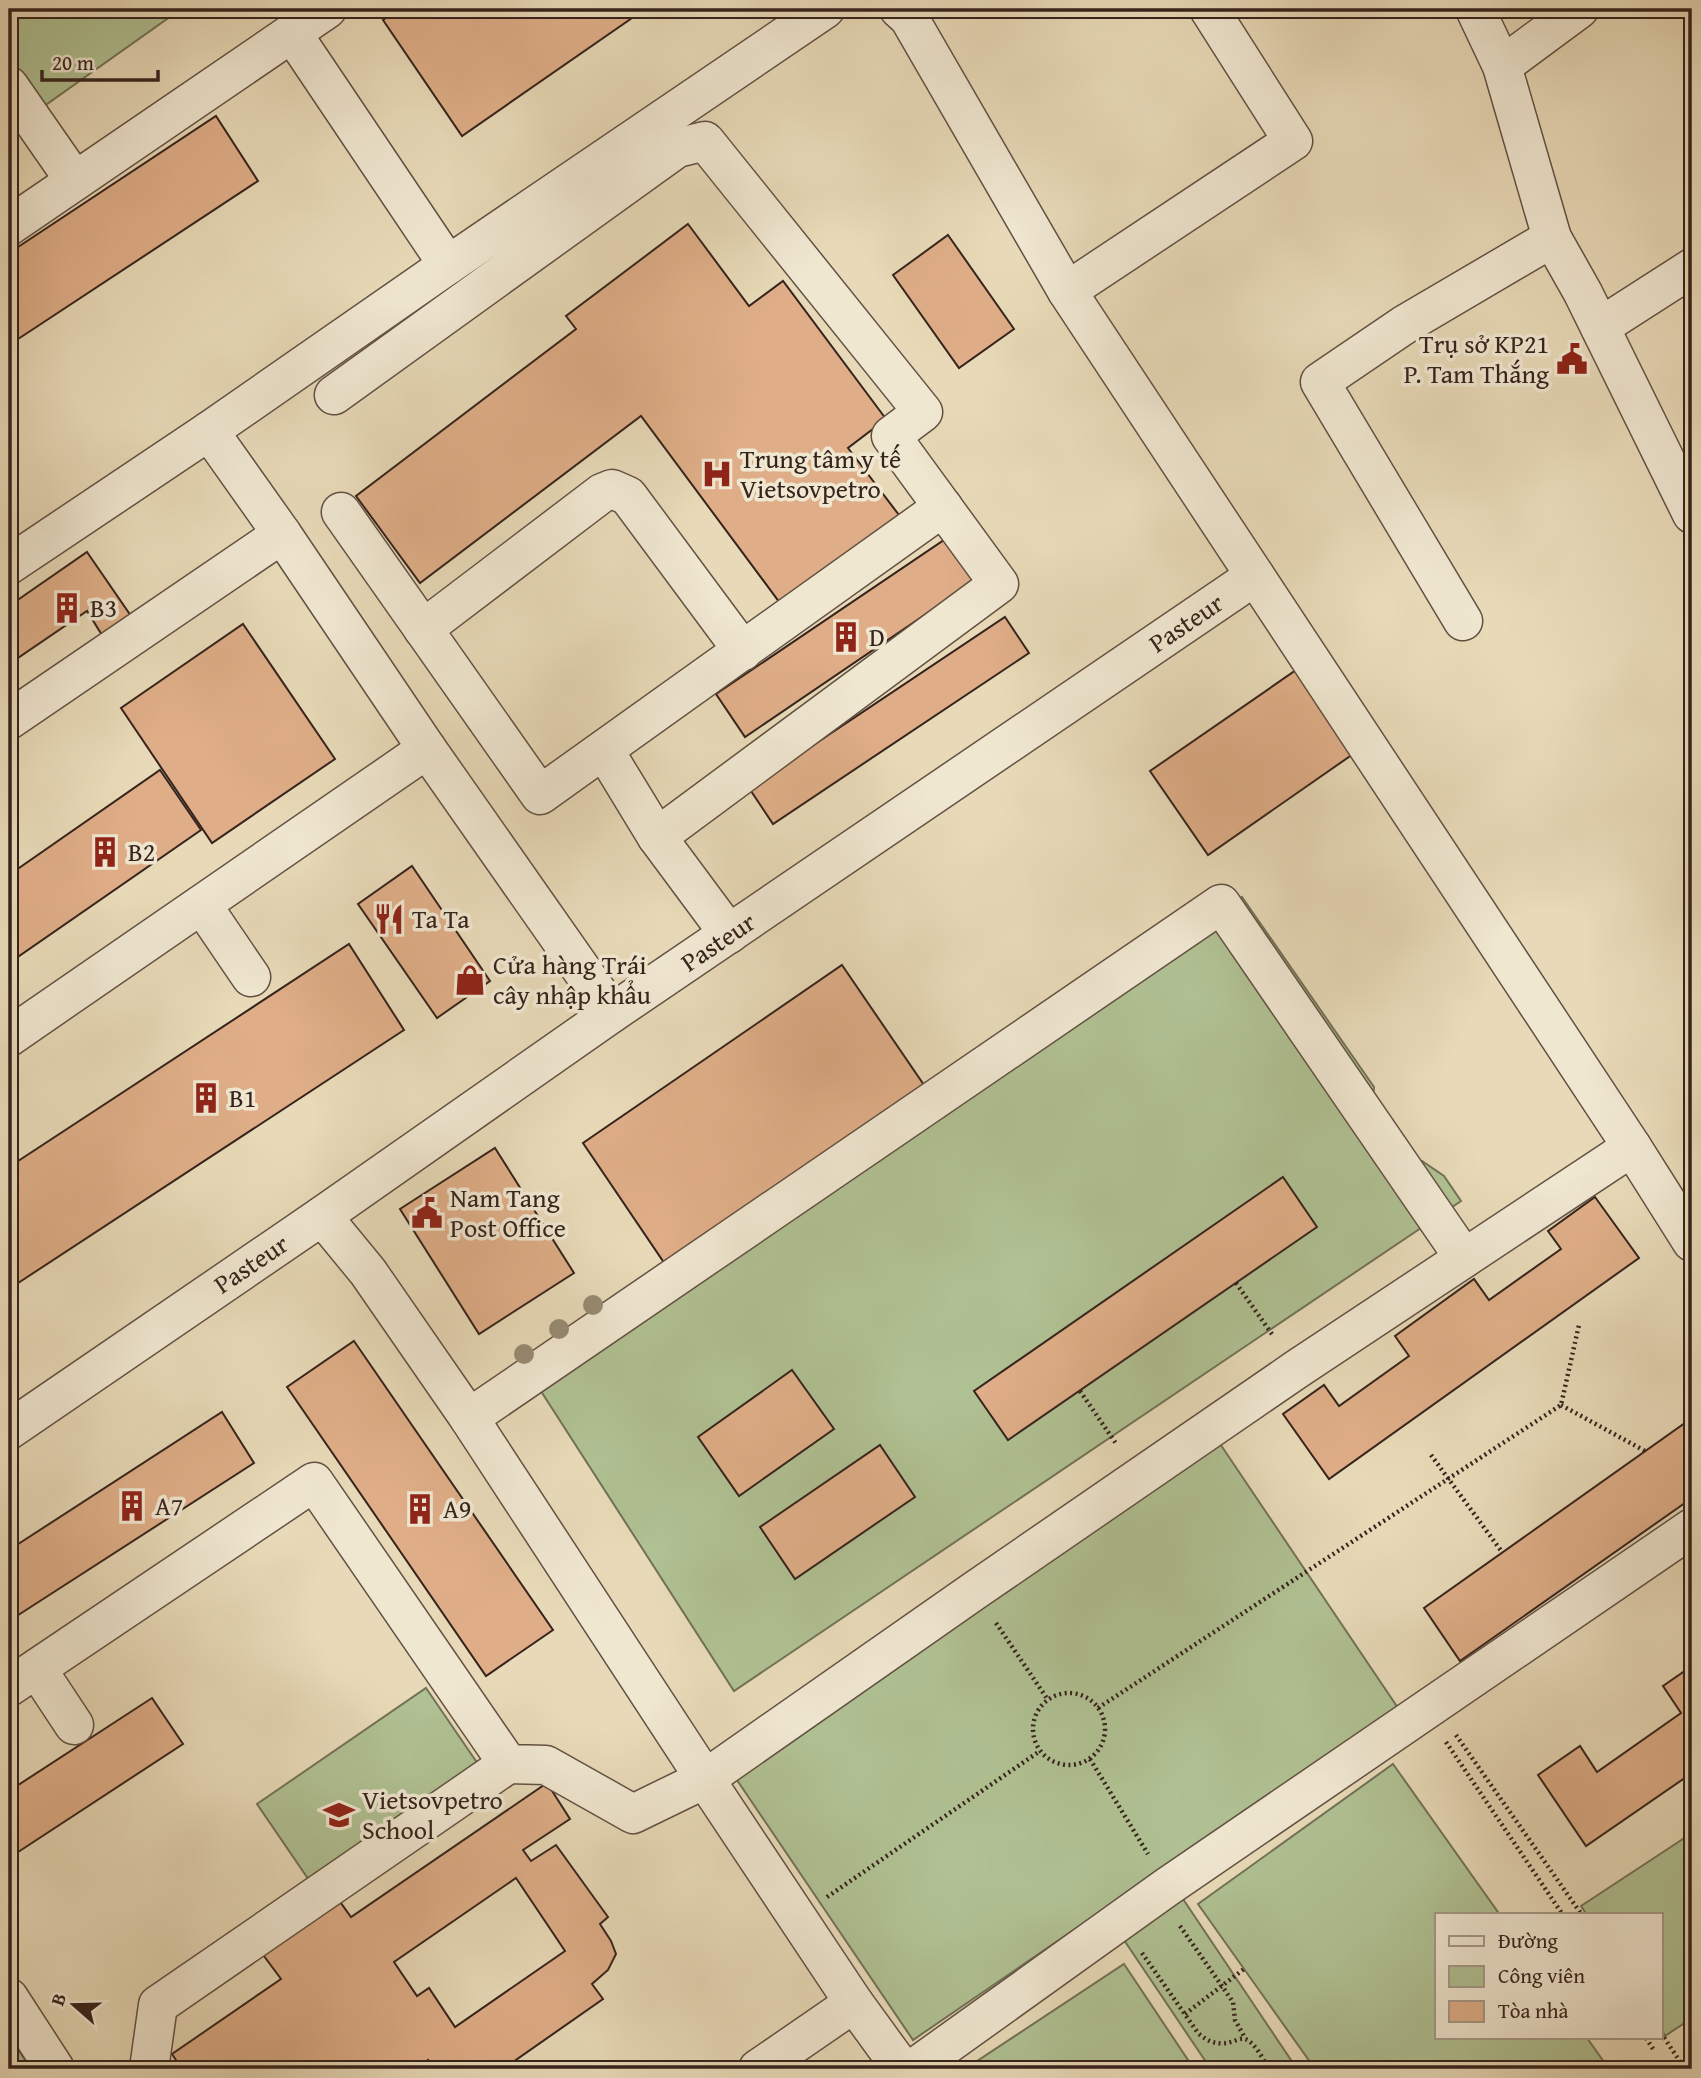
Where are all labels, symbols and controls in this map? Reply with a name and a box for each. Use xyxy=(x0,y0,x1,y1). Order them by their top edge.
scale bar xyxy=(42,38,158,82)
text: 20 m xyxy=(52,47,94,78)
place label: Trụ sở KP21 P. Tam Thắng xyxy=(1404,324,1549,393)
public building icon: Trụ sở KP21 P. Tam Thắng xyxy=(1555,342,1589,376)
place label: Trung tâm y tế Vietsovpetro xyxy=(740,439,901,508)
hospital icon: Trung tâm y tế Vietsovpetro xyxy=(700,457,734,491)
street label: Pasteur xyxy=(1141,583,1231,662)
place label: B3 xyxy=(90,588,117,627)
building icon: B3 xyxy=(50,591,84,625)
place label: D xyxy=(869,617,885,656)
building icon: D xyxy=(829,620,863,654)
place label: B2 xyxy=(128,832,155,871)
building icon: B2 xyxy=(88,835,122,869)
place label: Ta Ta xyxy=(412,899,470,938)
restaurant icon: Ta Ta xyxy=(372,902,406,936)
street label: Pasteur xyxy=(673,902,763,981)
place label: Cửa hàng Trái cây nhập khẩu xyxy=(493,945,651,1014)
shop icon: Cửa hàng Trái cây nhập khẩu xyxy=(453,963,487,997)
place label: B1 xyxy=(229,1078,256,1117)
building icon: B1 xyxy=(189,1081,223,1115)
place label: Nam Tang Post Office xyxy=(450,1178,566,1247)
public building icon: Nam Tang Post Office xyxy=(410,1196,444,1230)
street label: Pasteur xyxy=(206,1224,296,1303)
place label: A7 xyxy=(155,1486,183,1525)
building icon: A7 xyxy=(115,1489,149,1523)
place label: A9 xyxy=(443,1489,471,1528)
building icon: A9 xyxy=(403,1492,437,1526)
place label: Vietsovpetro School xyxy=(362,1780,503,1849)
school or university icon: Vietsovpetro School xyxy=(322,1798,356,1832)
legend xyxy=(1435,1913,1662,2039)
text: Đường xyxy=(1498,1925,1559,1956)
text: Công viên xyxy=(1498,1960,1585,1991)
north arrow xyxy=(38,1969,108,2039)
text: B xyxy=(43,1989,73,2009)
text: Tòa nhà xyxy=(1498,1995,1569,2026)

